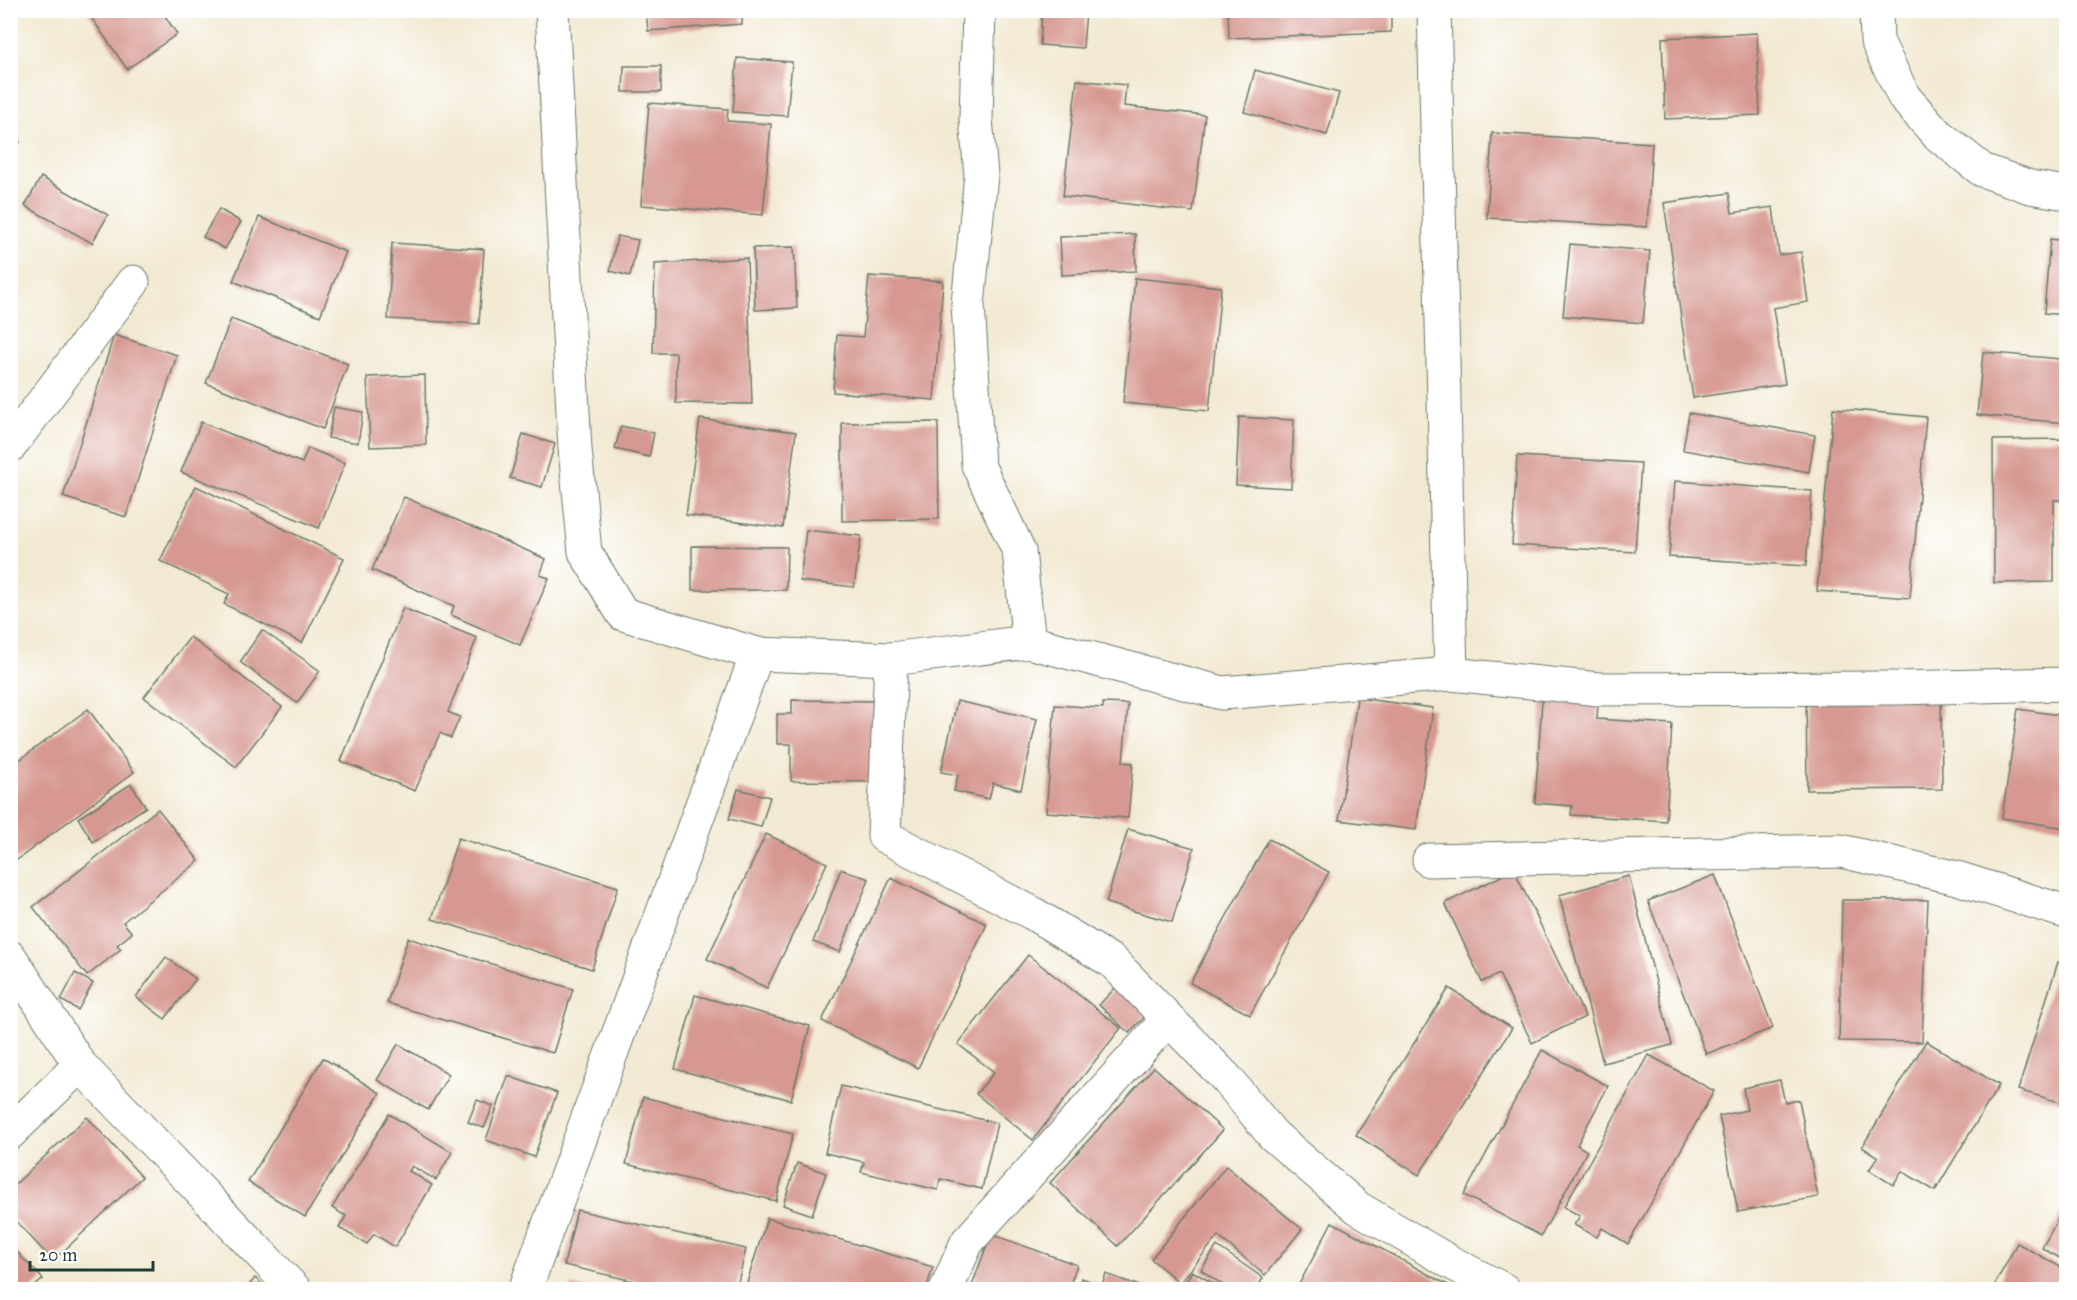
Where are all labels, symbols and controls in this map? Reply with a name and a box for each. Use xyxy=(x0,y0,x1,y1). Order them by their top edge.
scale bar xyxy=(30,1234,153,1272)
text: 20 m xyxy=(39,1244,77,1266)

